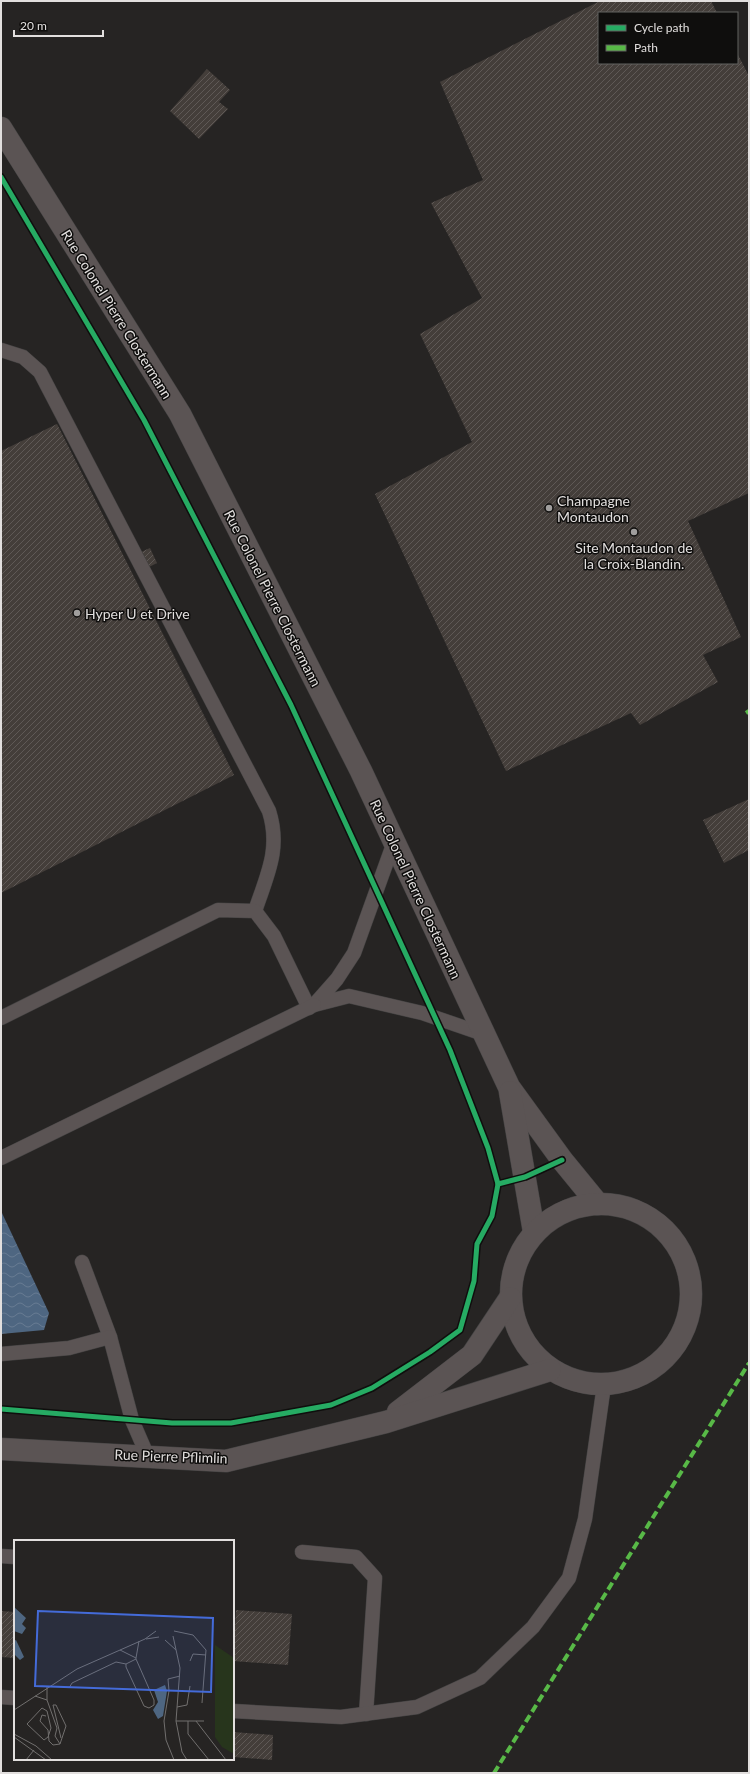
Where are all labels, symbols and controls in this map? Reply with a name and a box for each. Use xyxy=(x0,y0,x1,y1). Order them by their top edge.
scale bar xyxy=(14,12,103,38)
legend xyxy=(598,12,738,64)
text: 20 m xyxy=(20,18,47,33)
text: Cycle path xyxy=(634,20,689,35)
text: Path xyxy=(634,40,658,55)
street label: Rue Colonel Pierre Clostermann xyxy=(58,226,176,402)
place label: Champagne Montaudon xyxy=(557,492,630,525)
marker: Champagne Montaudon xyxy=(544,503,554,513)
street label: Rue Colonel Pierre Clostermann xyxy=(221,507,325,689)
marker: Site Montaudon de la Croix-Blandin. xyxy=(629,527,639,537)
place label: Site Montaudon de la Croix-Blandin. xyxy=(575,539,693,572)
place label: Hyper U et Drive xyxy=(85,605,190,622)
marker: Hyper U et Drive xyxy=(72,608,82,618)
street label: Rue Colonel Pierre Clostermann xyxy=(367,797,465,981)
street label: Rue Pierre Pflimlin xyxy=(114,1446,228,1466)
inset map xyxy=(14,1540,234,1760)

